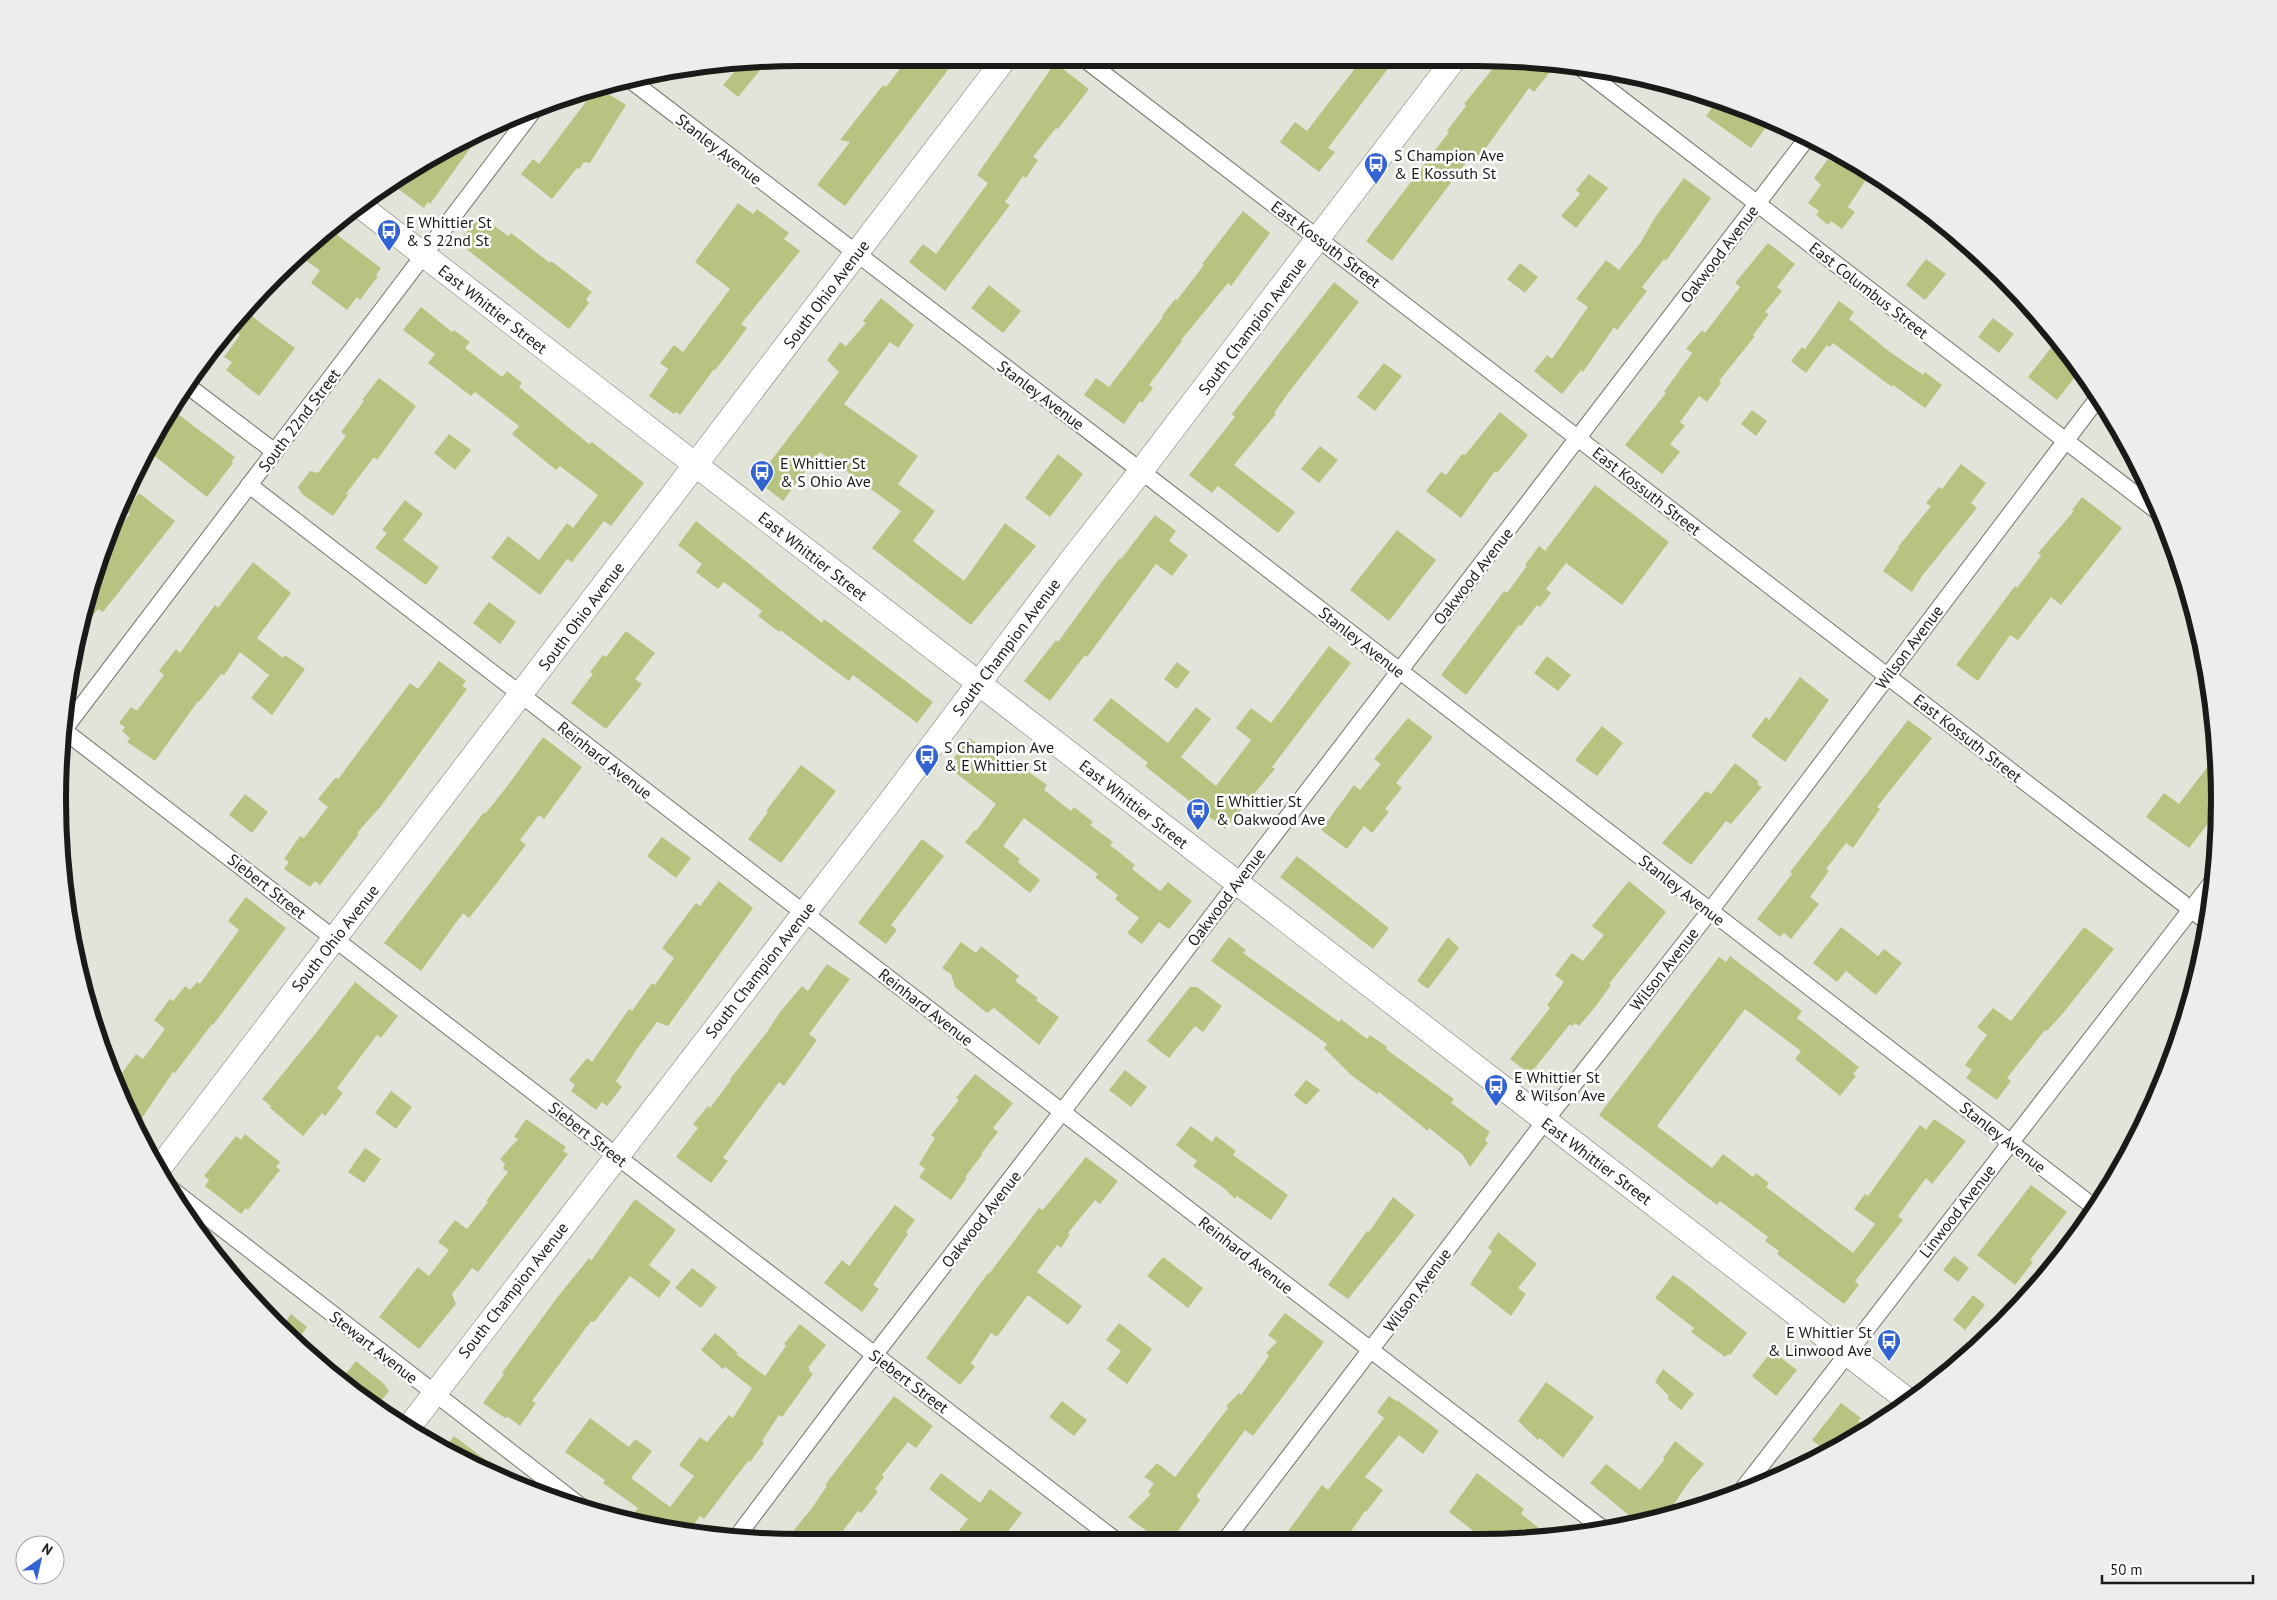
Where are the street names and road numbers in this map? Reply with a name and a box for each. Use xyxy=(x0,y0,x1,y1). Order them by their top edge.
street label: Stanley Avenue xyxy=(672,109,766,189)
street label: East Kossuth Street xyxy=(1267,196,1385,292)
street label: Oakwood Avenue xyxy=(1676,201,1762,307)
street label: South Ohio Avenue xyxy=(779,236,873,352)
street label: East Columbus Street xyxy=(1806,237,1933,343)
street label: South Champion Avenue xyxy=(1194,253,1310,399)
street label: East Whittier Street xyxy=(435,260,552,358)
street label: Stanley Avenue xyxy=(994,356,1088,434)
street label: South 22nd Street xyxy=(254,364,345,476)
street label: East Kossuth Street xyxy=(1589,443,1706,540)
street label: East Whittier Street xyxy=(755,507,872,605)
street label: Oakwood Avenue xyxy=(1429,523,1517,629)
street label: South Ohio Avenue xyxy=(534,558,628,674)
street label: South Champion Avenue xyxy=(948,574,1064,720)
street label: Wilson Avenue xyxy=(1871,601,1947,693)
street label: Stanley Avenue xyxy=(1315,602,1409,682)
street label: East Kossuth Street xyxy=(1910,690,2027,787)
street label: Reinhard Avenue xyxy=(554,717,656,803)
street label: East Whittier Street xyxy=(1076,755,1193,853)
street label: Oakwood Avenue xyxy=(1183,844,1269,950)
street label: Siebert Street xyxy=(224,849,311,923)
street label: Stanley Avenue xyxy=(1635,850,1729,930)
street label: South Ohio Avenue xyxy=(287,880,383,996)
street label: South Champion Avenue xyxy=(701,898,819,1042)
street label: Wilson Avenue xyxy=(1625,923,1703,1015)
street label: Reinhard Avenue xyxy=(875,964,977,1050)
street label: Siebert Street xyxy=(545,1097,632,1171)
street label: Stanley Avenue xyxy=(1956,1097,2050,1177)
street label: East Whittier Street xyxy=(1538,1113,1656,1209)
street label: Linwood Avenue xyxy=(1915,1161,1999,1261)
street label: Oakwood Avenue xyxy=(937,1166,1025,1272)
street label: Reinhard Avenue xyxy=(1195,1212,1297,1298)
street label: South Champion Avenue xyxy=(454,1218,572,1362)
street label: Wilson Avenue xyxy=(1379,1244,1455,1336)
street label: Stewart Avenue xyxy=(326,1306,422,1388)
street label: Siebert Street xyxy=(865,1345,953,1418)

